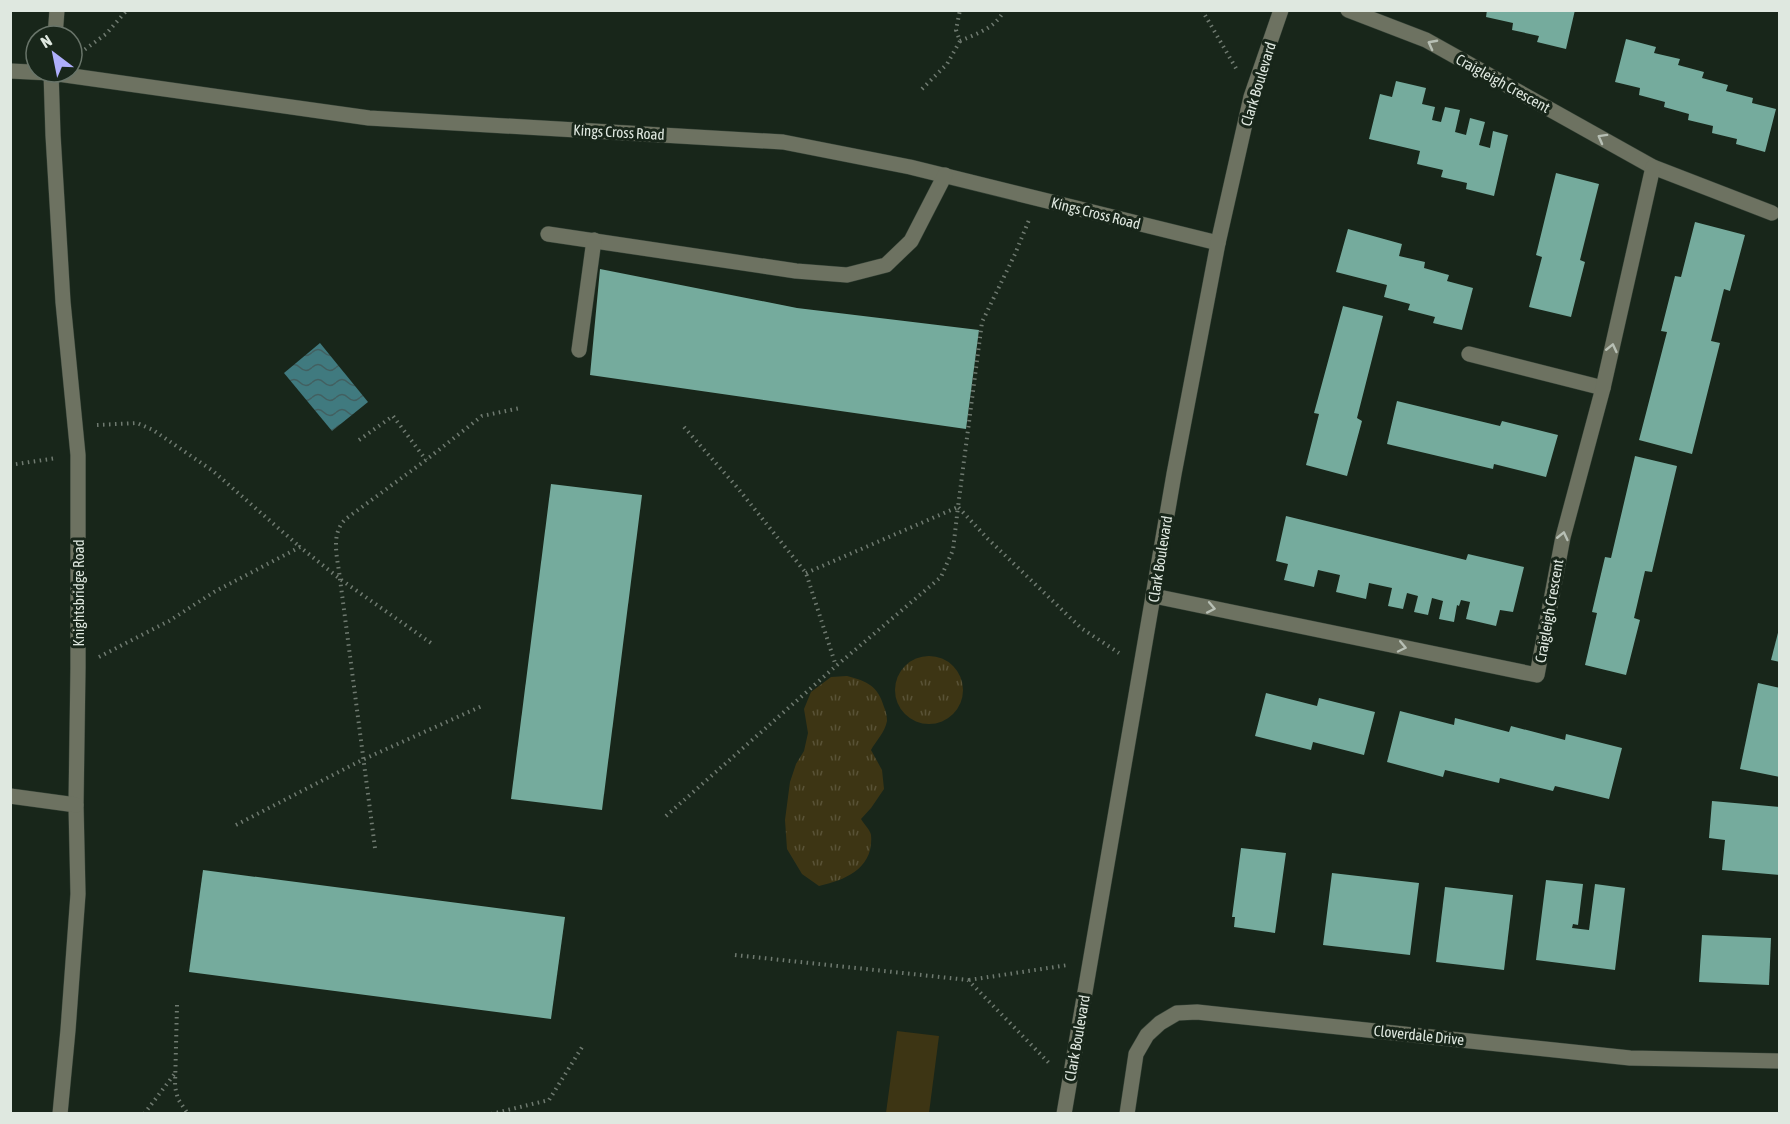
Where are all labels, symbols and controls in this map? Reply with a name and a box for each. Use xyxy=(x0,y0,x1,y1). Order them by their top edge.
north arrow xyxy=(24,24,84,84)
text: N xyxy=(37,31,55,51)
one-way arrow xyxy=(1427,39,1438,51)
street label: Clark Boulevard xyxy=(1237,40,1279,128)
street label: Craigleigh Crescent xyxy=(1453,50,1553,116)
street label: Kings Cross Road xyxy=(573,121,665,143)
one-way arrow xyxy=(1598,134,1608,145)
street label: Kings Cross Road xyxy=(1050,194,1142,232)
one-way arrow xyxy=(1605,343,1618,353)
street label: Clark Boulevard xyxy=(1145,515,1175,603)
one-way arrow xyxy=(1556,532,1569,542)
street label: Knightsbridge Road xyxy=(70,539,87,647)
street label: Craigleigh Crescent xyxy=(1532,558,1566,664)
one-way arrow xyxy=(1206,601,1216,614)
one-way arrow xyxy=(1397,640,1407,653)
street label: Clark Boulevard xyxy=(1061,994,1093,1082)
street label: Cloverdale Drive xyxy=(1373,1022,1465,1048)

